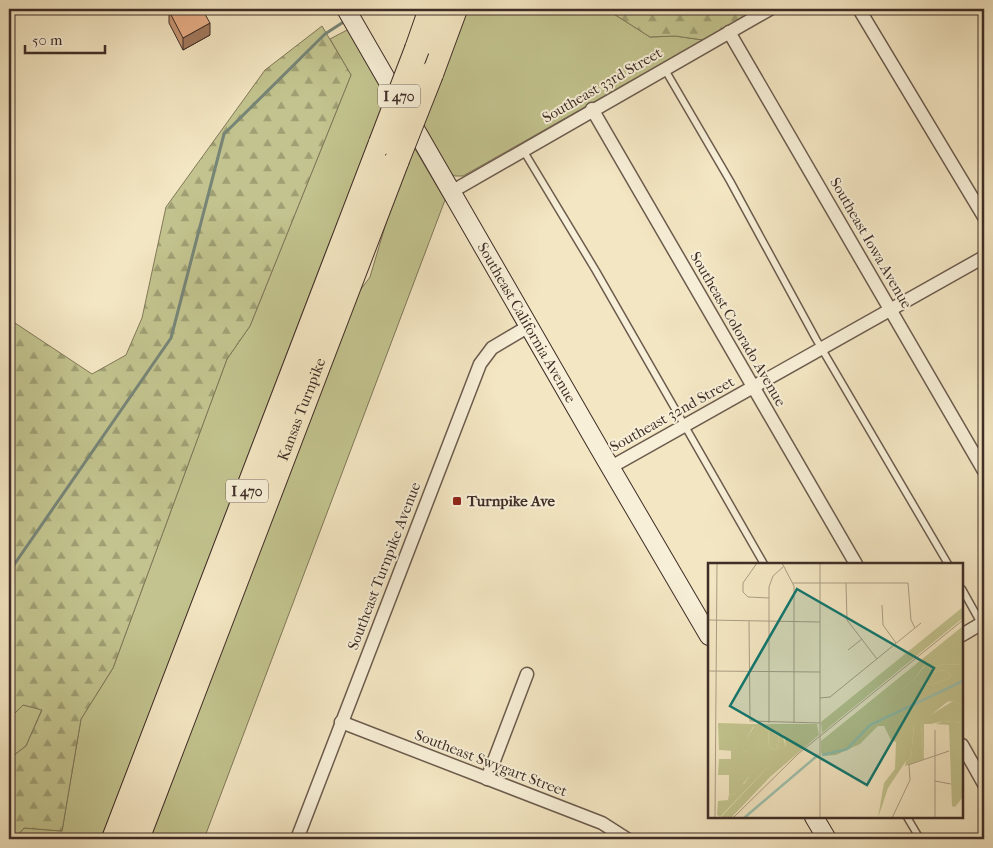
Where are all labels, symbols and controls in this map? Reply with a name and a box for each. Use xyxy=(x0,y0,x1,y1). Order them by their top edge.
scale bar xyxy=(25,22,105,54)
text: 50 m xyxy=(32,31,63,49)
street label: Southeast 33rd Street xyxy=(539,43,666,127)
road number: I 470 xyxy=(378,84,420,108)
street label: Southeast Iowa Avenue xyxy=(826,174,916,312)
street label: Southeast California Avenue xyxy=(474,239,580,406)
street label: Southeast Colorado Avenue xyxy=(686,248,790,410)
street label: Kansas Turnpike xyxy=(274,355,330,463)
street label: Southeast 32nd Street xyxy=(607,372,738,456)
street label: Southeast Turnpike Avenue xyxy=(344,479,425,652)
road number: I 470 xyxy=(226,480,268,502)
place label: Turnpike Ave xyxy=(466,492,556,510)
marker: Turnpike Ave xyxy=(451,495,463,507)
inset map xyxy=(708,563,963,818)
street label: Southeast Swygart Street xyxy=(412,726,570,801)

